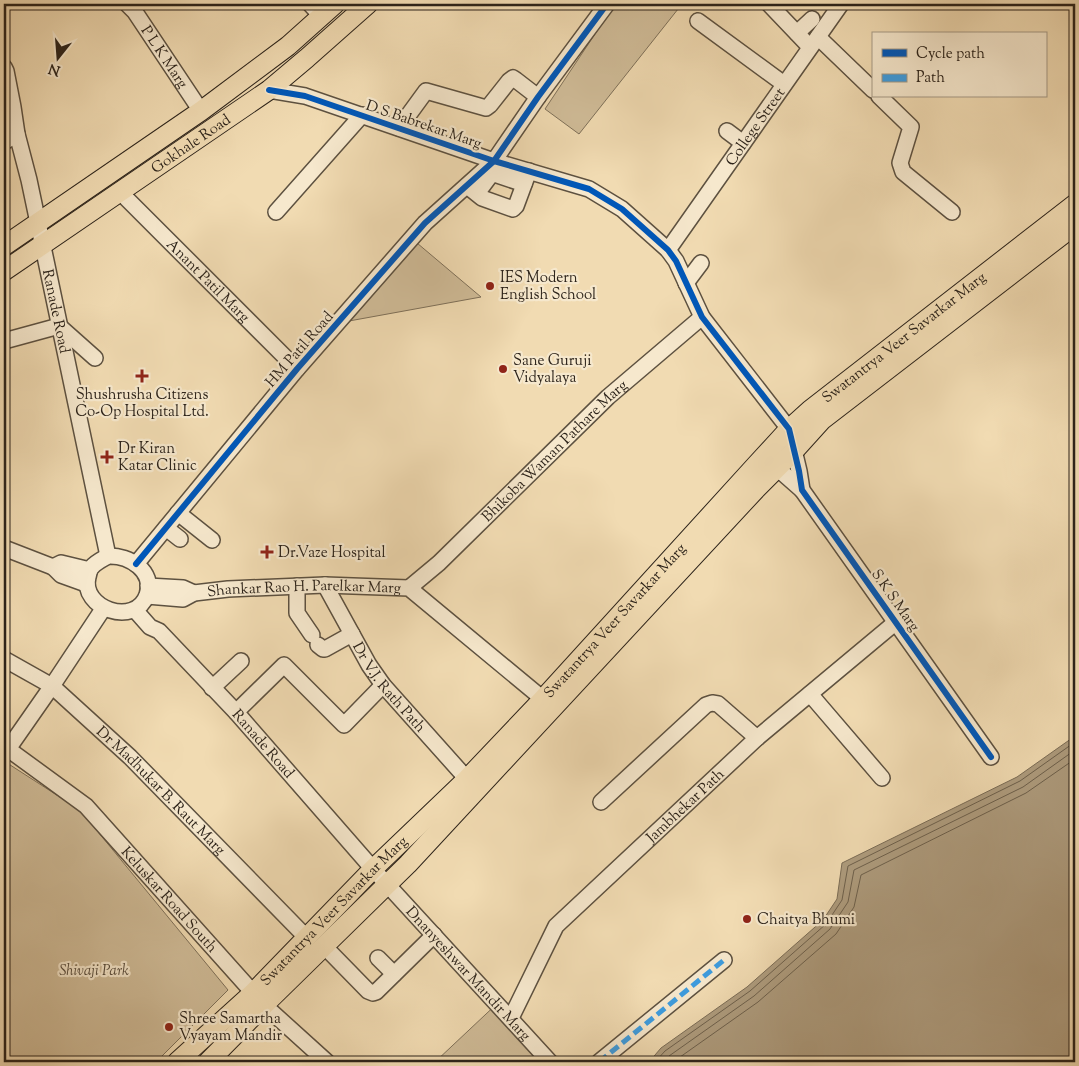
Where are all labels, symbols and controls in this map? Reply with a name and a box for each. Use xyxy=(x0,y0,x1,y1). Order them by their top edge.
street label: P L K Marg xyxy=(135,22,192,93)
north arrow xyxy=(32,32,82,82)
legend xyxy=(872,32,1046,98)
text: Cycle path xyxy=(916,44,985,65)
text: N xyxy=(47,57,63,80)
text: Path xyxy=(916,68,945,89)
street label: College Street xyxy=(721,84,791,171)
street label: D S Babrekar Marg xyxy=(363,96,484,155)
street label: Gokhale Road xyxy=(147,110,236,179)
street label: Anant Patil Marg xyxy=(161,235,254,328)
street label: Ranade Road xyxy=(36,267,74,356)
place label: IES Modern English School xyxy=(500,268,596,306)
street label: Swatantrya Veer Savarkar Marg xyxy=(818,268,991,409)
marker: IES Modern English School xyxy=(484,280,496,292)
street label: HM Patil Road xyxy=(261,307,339,392)
place label: Sane Guruji Vidyalaya xyxy=(513,351,591,389)
marker: Sane Guruji Vidyalaya xyxy=(497,363,509,375)
marker: Shushrusha Citizens Co-Op Hospital Ltd. xyxy=(135,369,149,383)
street label: Bhikoba Waman Pathare Marg xyxy=(478,376,633,527)
place label: Shushrusha Citizens Co-Op Hospital Ltd. xyxy=(75,385,209,423)
place label: Dr Kiran Katar Clinic xyxy=(118,439,197,477)
marker: Dr Kiran Katar Clinic xyxy=(100,450,114,464)
street label: Swatantrya Veer Savarkar Marg xyxy=(540,539,692,703)
place label: Dr.Vaze Hospital xyxy=(278,543,386,564)
marker: Dr.Vaze Hospital xyxy=(260,545,274,559)
street label: S K S Marg xyxy=(866,565,924,636)
street label: Shankar Rao H. Parelkar Marg xyxy=(206,576,401,603)
street label: Dr V.J. Rath Path xyxy=(346,639,430,738)
street label: Ranade Road xyxy=(226,705,299,784)
street label: Dr Madhukar B. Raut Marg xyxy=(91,722,229,860)
street label: Jambhekar Path xyxy=(642,765,730,849)
street label: Swatantrya Veer Savarkar Marg xyxy=(256,832,413,991)
street label: Keluskar Road South xyxy=(115,843,222,958)
street label: Dnanyeshwar Mandir Marg xyxy=(400,902,535,1046)
place label: Chaitya Bhumi xyxy=(757,910,855,931)
marker: Chaitya Bhumi xyxy=(741,913,753,925)
park label: Shivaji Park xyxy=(59,961,129,982)
place label: Shree Samartha Vyayam Mandir xyxy=(179,1009,282,1047)
marker: Shree Samartha Vyayam Mandir xyxy=(163,1021,175,1033)

